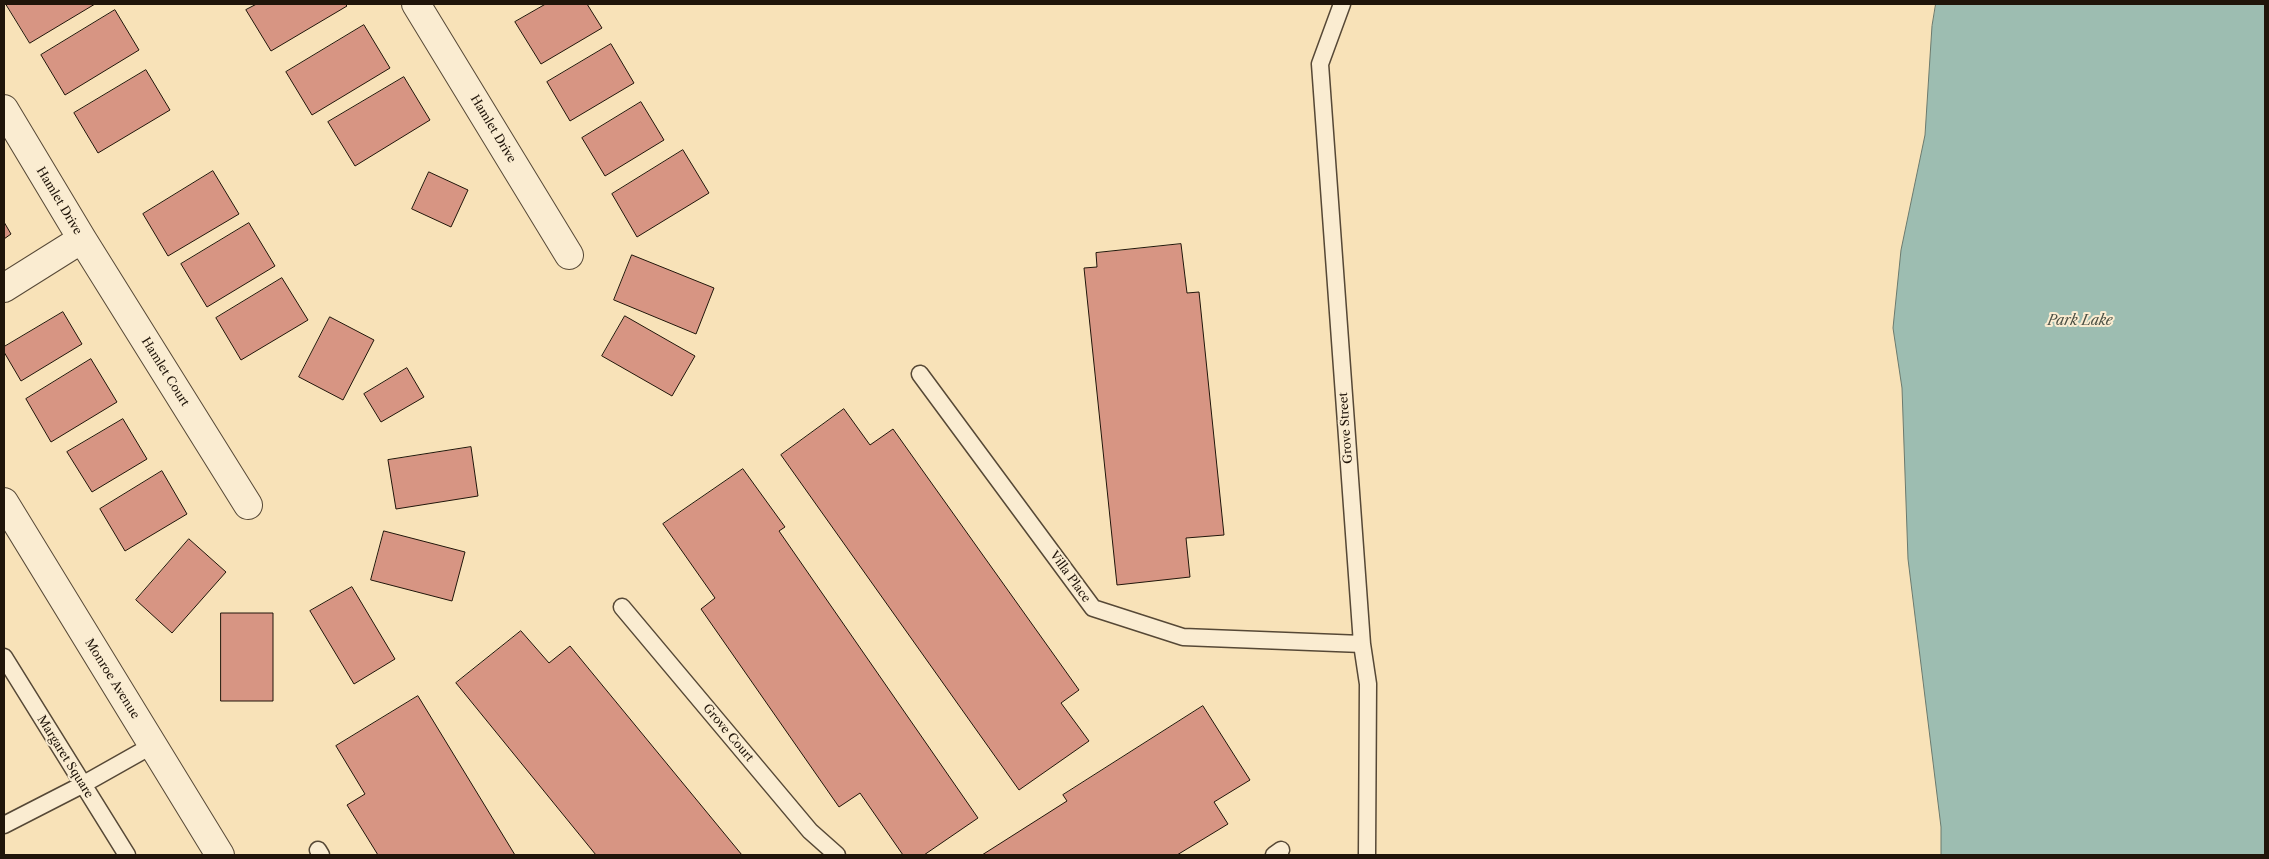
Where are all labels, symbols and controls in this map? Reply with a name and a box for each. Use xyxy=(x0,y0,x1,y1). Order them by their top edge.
street label: Hamlet Drive xyxy=(467,92,519,166)
street label: Hamlet Drive xyxy=(33,164,85,238)
water label: Park Lake xyxy=(2047,313,2113,329)
street label: Hamlet Court xyxy=(138,335,192,409)
street label: Grove Street xyxy=(1336,392,1356,464)
street label: Villa Place xyxy=(1047,549,1093,605)
street label: Monroe Avenue xyxy=(82,636,142,722)
street label: Grove Court xyxy=(700,701,756,765)
street label: Margaret Square xyxy=(34,713,96,801)

